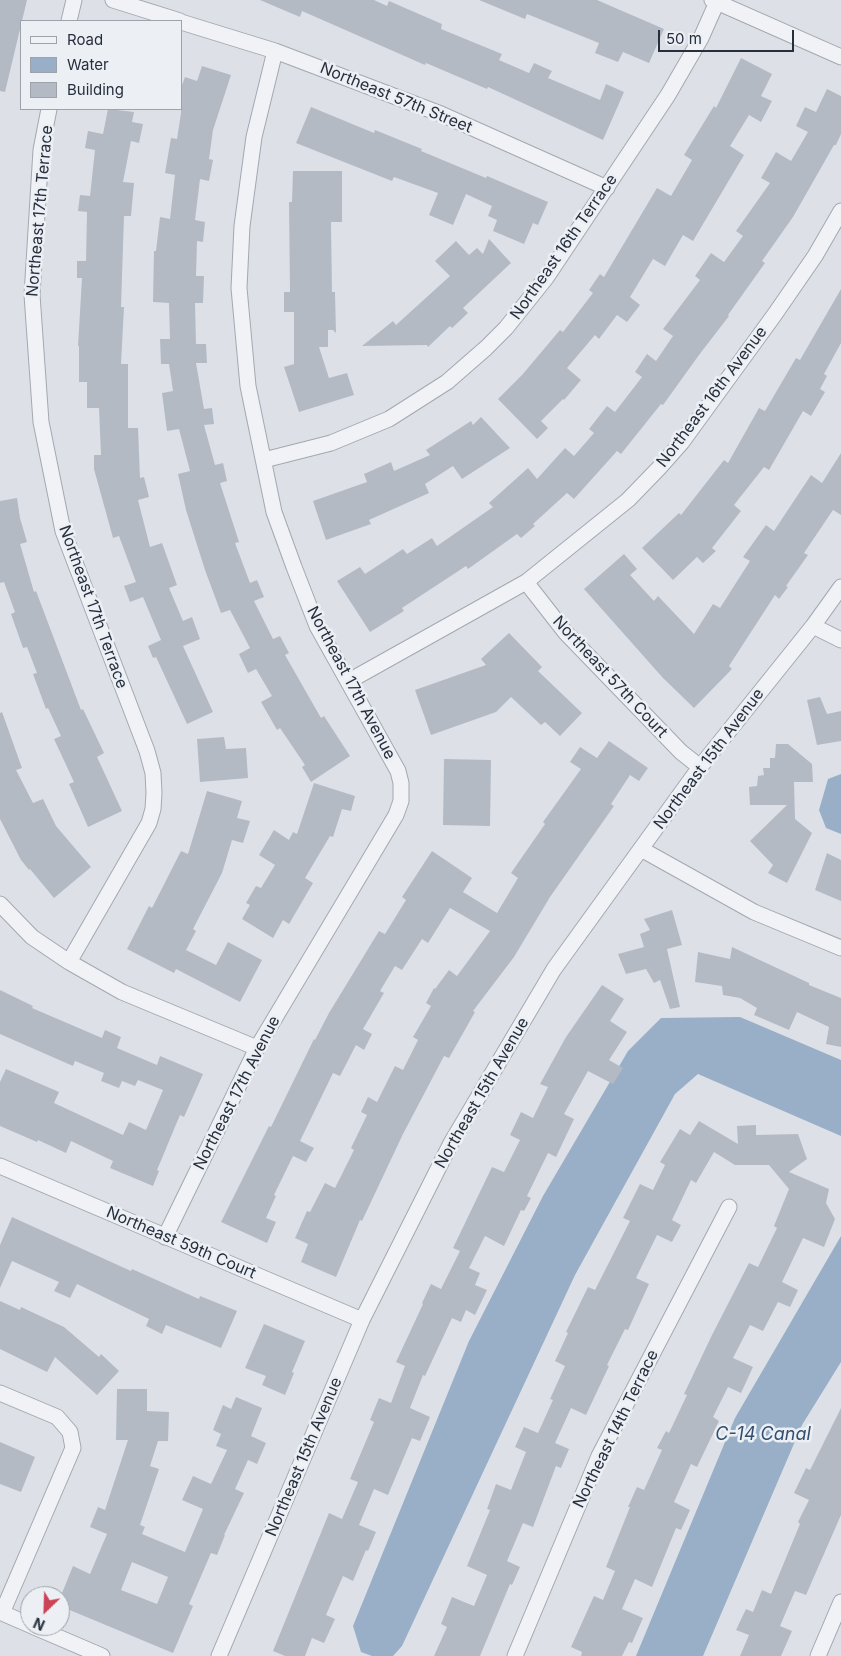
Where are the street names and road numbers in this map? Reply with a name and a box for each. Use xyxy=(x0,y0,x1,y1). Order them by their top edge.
street label: Northeast 57th Street xyxy=(317,59,475,137)
street label: Northeast 17th Terrace xyxy=(23,124,57,298)
street label: Northeast 16th Terrace xyxy=(507,171,621,323)
street label: Northeast 16th Avenue xyxy=(653,323,771,471)
street label: Northeast 17th Terrace xyxy=(55,523,131,691)
street label: Northeast 17th Avenue xyxy=(303,603,399,763)
street label: Northeast 57th Court xyxy=(549,612,671,742)
street label: Northeast 15th Avenue xyxy=(650,685,768,833)
street label: Northeast 17th Avenue xyxy=(190,1013,284,1173)
street label: Northeast 15th Avenue xyxy=(431,1014,533,1172)
street label: Northeast 59th Court xyxy=(103,1203,259,1283)
street label: Northeast 14th Terrace xyxy=(569,1347,663,1511)
street label: Northeast 15th Avenue xyxy=(262,1375,346,1539)

